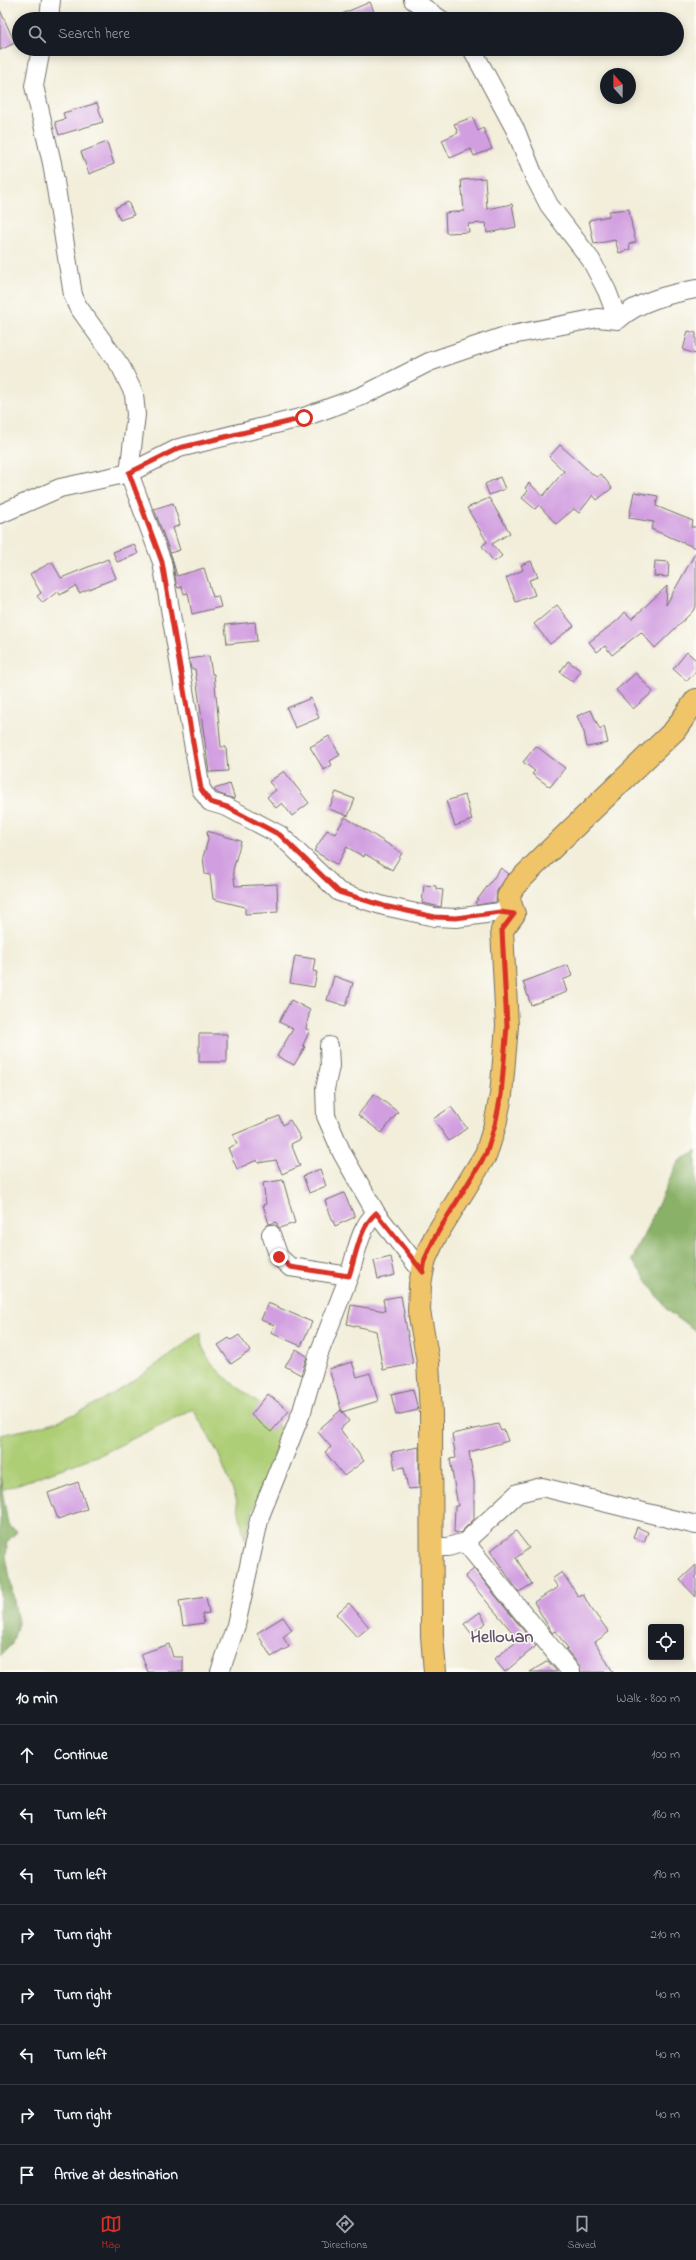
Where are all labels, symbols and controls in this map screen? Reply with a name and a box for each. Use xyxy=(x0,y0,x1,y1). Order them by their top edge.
search box xyxy=(12,12,684,56)
icon: search xyxy=(26,23,48,45)
text: Search here xyxy=(58,23,130,45)
north arrow xyxy=(600,68,636,104)
route start xyxy=(295,409,313,427)
route end xyxy=(270,1248,288,1266)
map controls xyxy=(648,1624,684,1660)
button: locate xyxy=(648,1624,684,1660)
district label: Hellouan xyxy=(471,1625,534,1651)
text: 10 min xyxy=(16,1686,58,1711)
text: Walk · 800 m xyxy=(616,1689,680,1708)
icon: ahead xyxy=(16,1744,38,1766)
text: Continue xyxy=(54,1744,108,1766)
text: 100 m xyxy=(651,1745,680,1764)
icon: left xyxy=(16,1804,38,1826)
text: Turn left xyxy=(54,1804,107,1826)
text: 180 m xyxy=(652,1805,680,1824)
icon: left xyxy=(16,1864,38,1886)
text: Turn left xyxy=(54,1864,107,1886)
text: 190 m xyxy=(653,1865,680,1884)
icon: right xyxy=(16,1924,38,1946)
text: Turn right xyxy=(54,1924,112,1946)
text: 210 m xyxy=(650,1925,680,1944)
icon: right xyxy=(16,1984,38,2006)
text: Turn right xyxy=(54,1984,112,2006)
text: 40 m xyxy=(656,1985,680,2004)
icon: left xyxy=(16,2044,38,2066)
text: Turn left xyxy=(54,2044,107,2066)
text: 40 m xyxy=(656,2045,680,2064)
icon: right xyxy=(16,2104,38,2126)
text: Turn right xyxy=(54,2104,112,2126)
text: 40 m xyxy=(656,2105,680,2124)
icon: arrive xyxy=(16,2164,38,2186)
text: Arrive at destination xyxy=(54,2164,178,2186)
tab: Map xyxy=(100,2213,122,2253)
tab: Directions xyxy=(322,2213,367,2253)
tab: Saved xyxy=(567,2213,596,2253)

